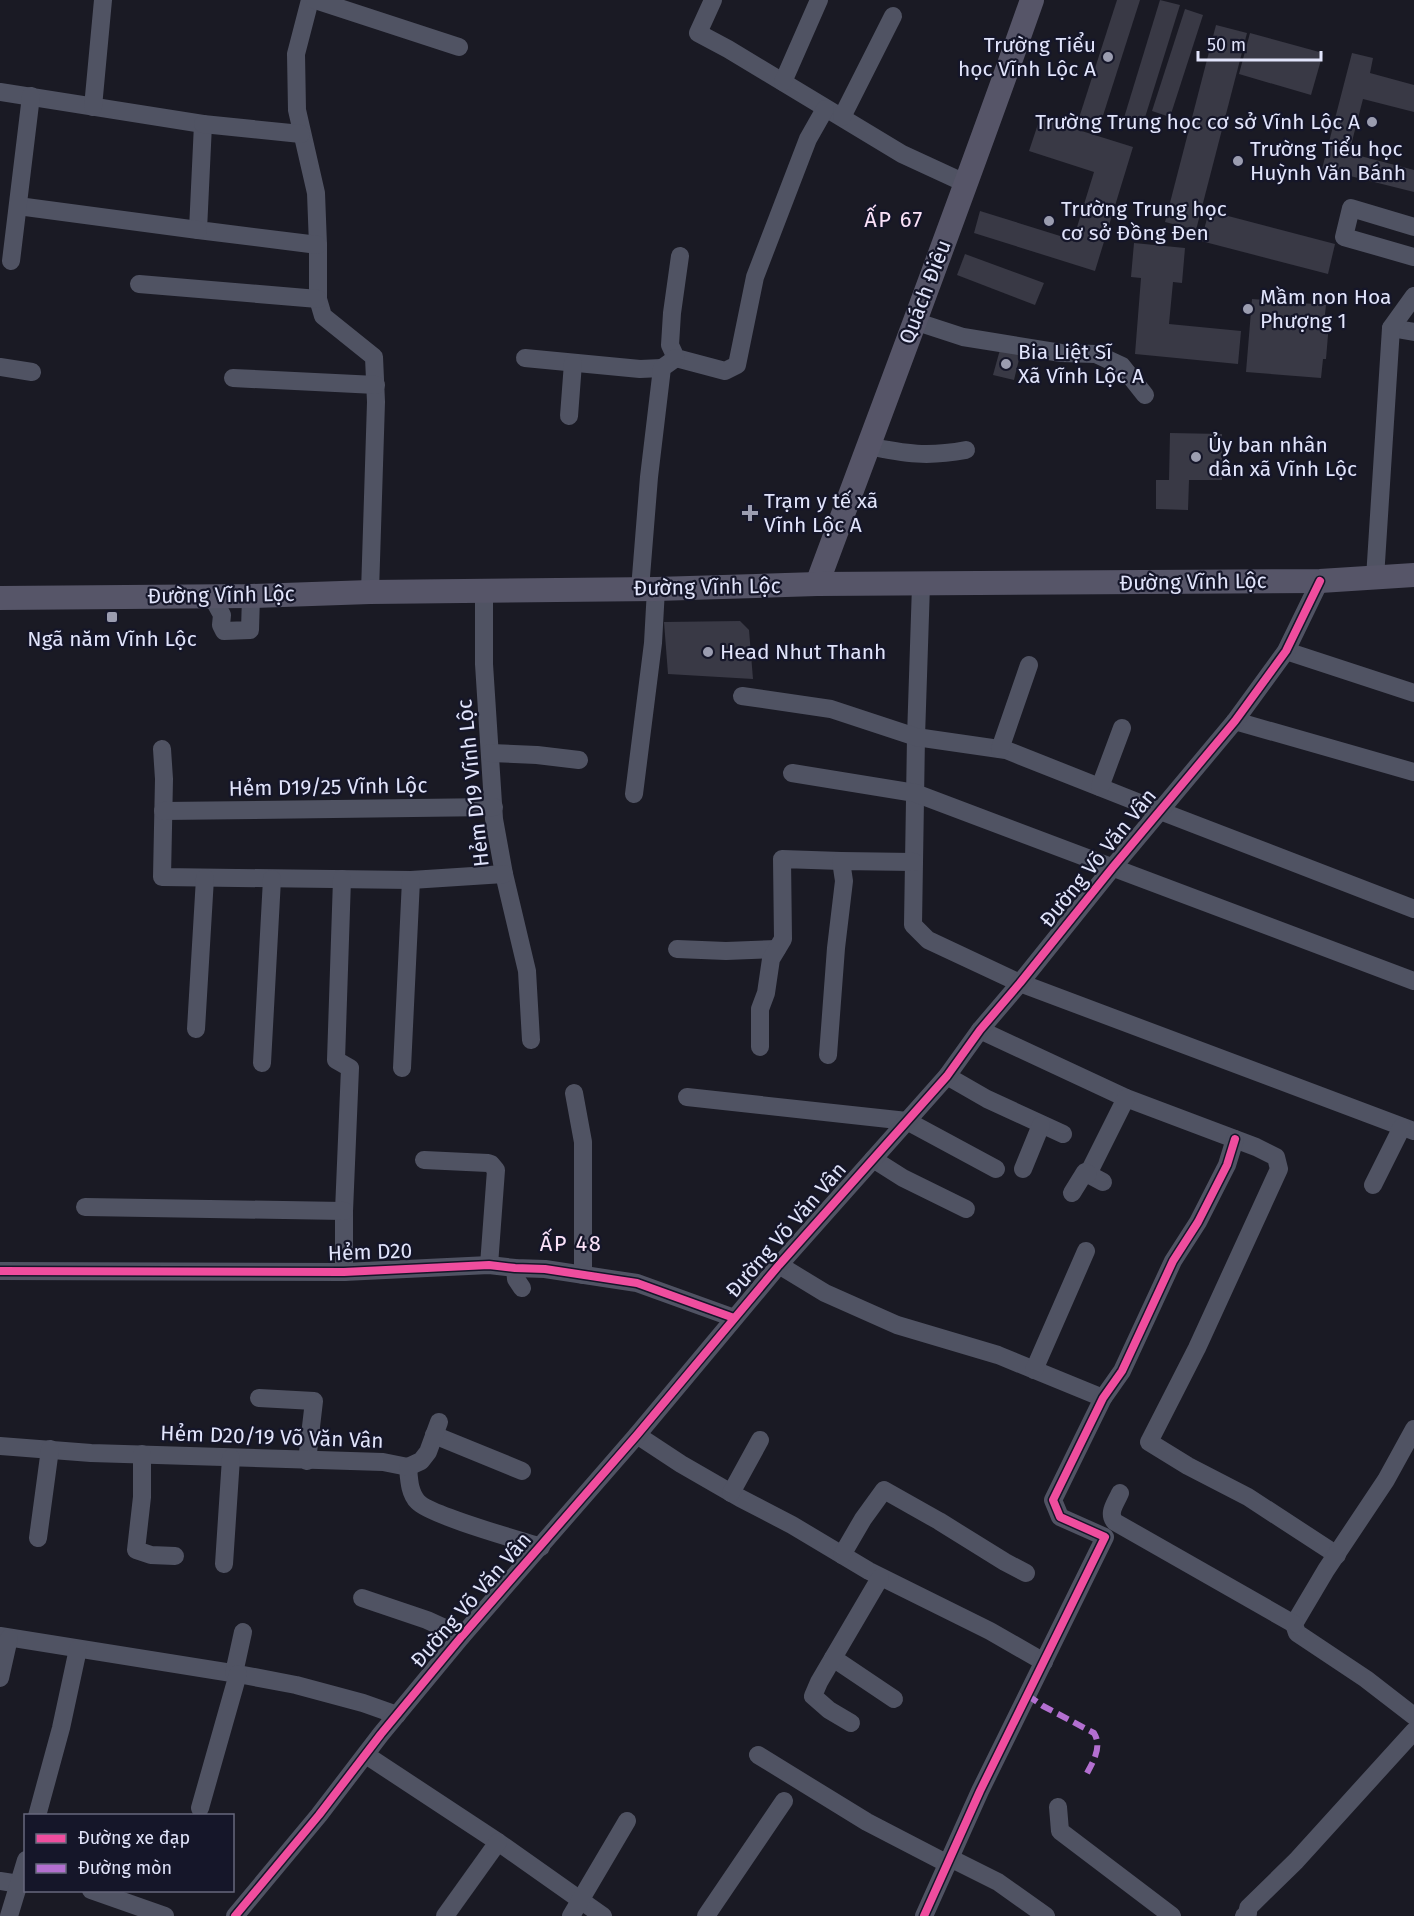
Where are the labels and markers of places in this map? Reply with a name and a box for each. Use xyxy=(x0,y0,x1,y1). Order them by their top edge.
place label: Trường Tiểu học Vĩnh Lộc A xyxy=(958,31,1096,82)
marker: Trường Tiểu học Vĩnh Lộc A xyxy=(1101,50,1115,64)
place label: Trường Trung học cơ sở Vĩnh Lộc A xyxy=(1035,109,1360,135)
marker: Trường Trung học cơ sở Vĩnh Lộc A xyxy=(1365,115,1379,129)
place label: Trường Tiểu học Huỳnh Văn Bánh xyxy=(1250,135,1406,186)
marker: Trường Tiểu học Huỳnh Văn Bánh xyxy=(1231,154,1245,168)
place label: Trường Trung học cơ sở Đồng Đen xyxy=(1061,196,1227,246)
marker: Trường Trung học cơ sở Đồng Đen xyxy=(1042,214,1056,228)
place label: Mầm non Hoa Phượng 1 xyxy=(1260,284,1392,334)
marker: Mầm non Hoa Phượng 1 xyxy=(1241,302,1255,316)
place label: Bia Liệt Sĩ Xã Vĩnh Lộc A xyxy=(1018,339,1144,389)
marker: Bia Liệt Sĩ Xã Vĩnh Lộc A xyxy=(999,357,1013,371)
place label: Ủy ban nhân dân xã Vĩnh Lộc xyxy=(1208,431,1357,482)
marker: Ủy ban nhân dân xã Vĩnh Lộc xyxy=(1189,450,1203,464)
place label: Trạm y tế xã Vĩnh Lộc A xyxy=(764,488,878,538)
marker: Trạm y tế xã Vĩnh Lộc A xyxy=(741,504,759,522)
marker: Ngã năm Vĩnh Lộc xyxy=(105,610,119,624)
place label: Ngã năm Vĩnh Lộc xyxy=(27,626,197,652)
place label: Head Nhut Thanh xyxy=(720,639,886,665)
marker: Head Nhut Thanh xyxy=(701,645,715,659)

